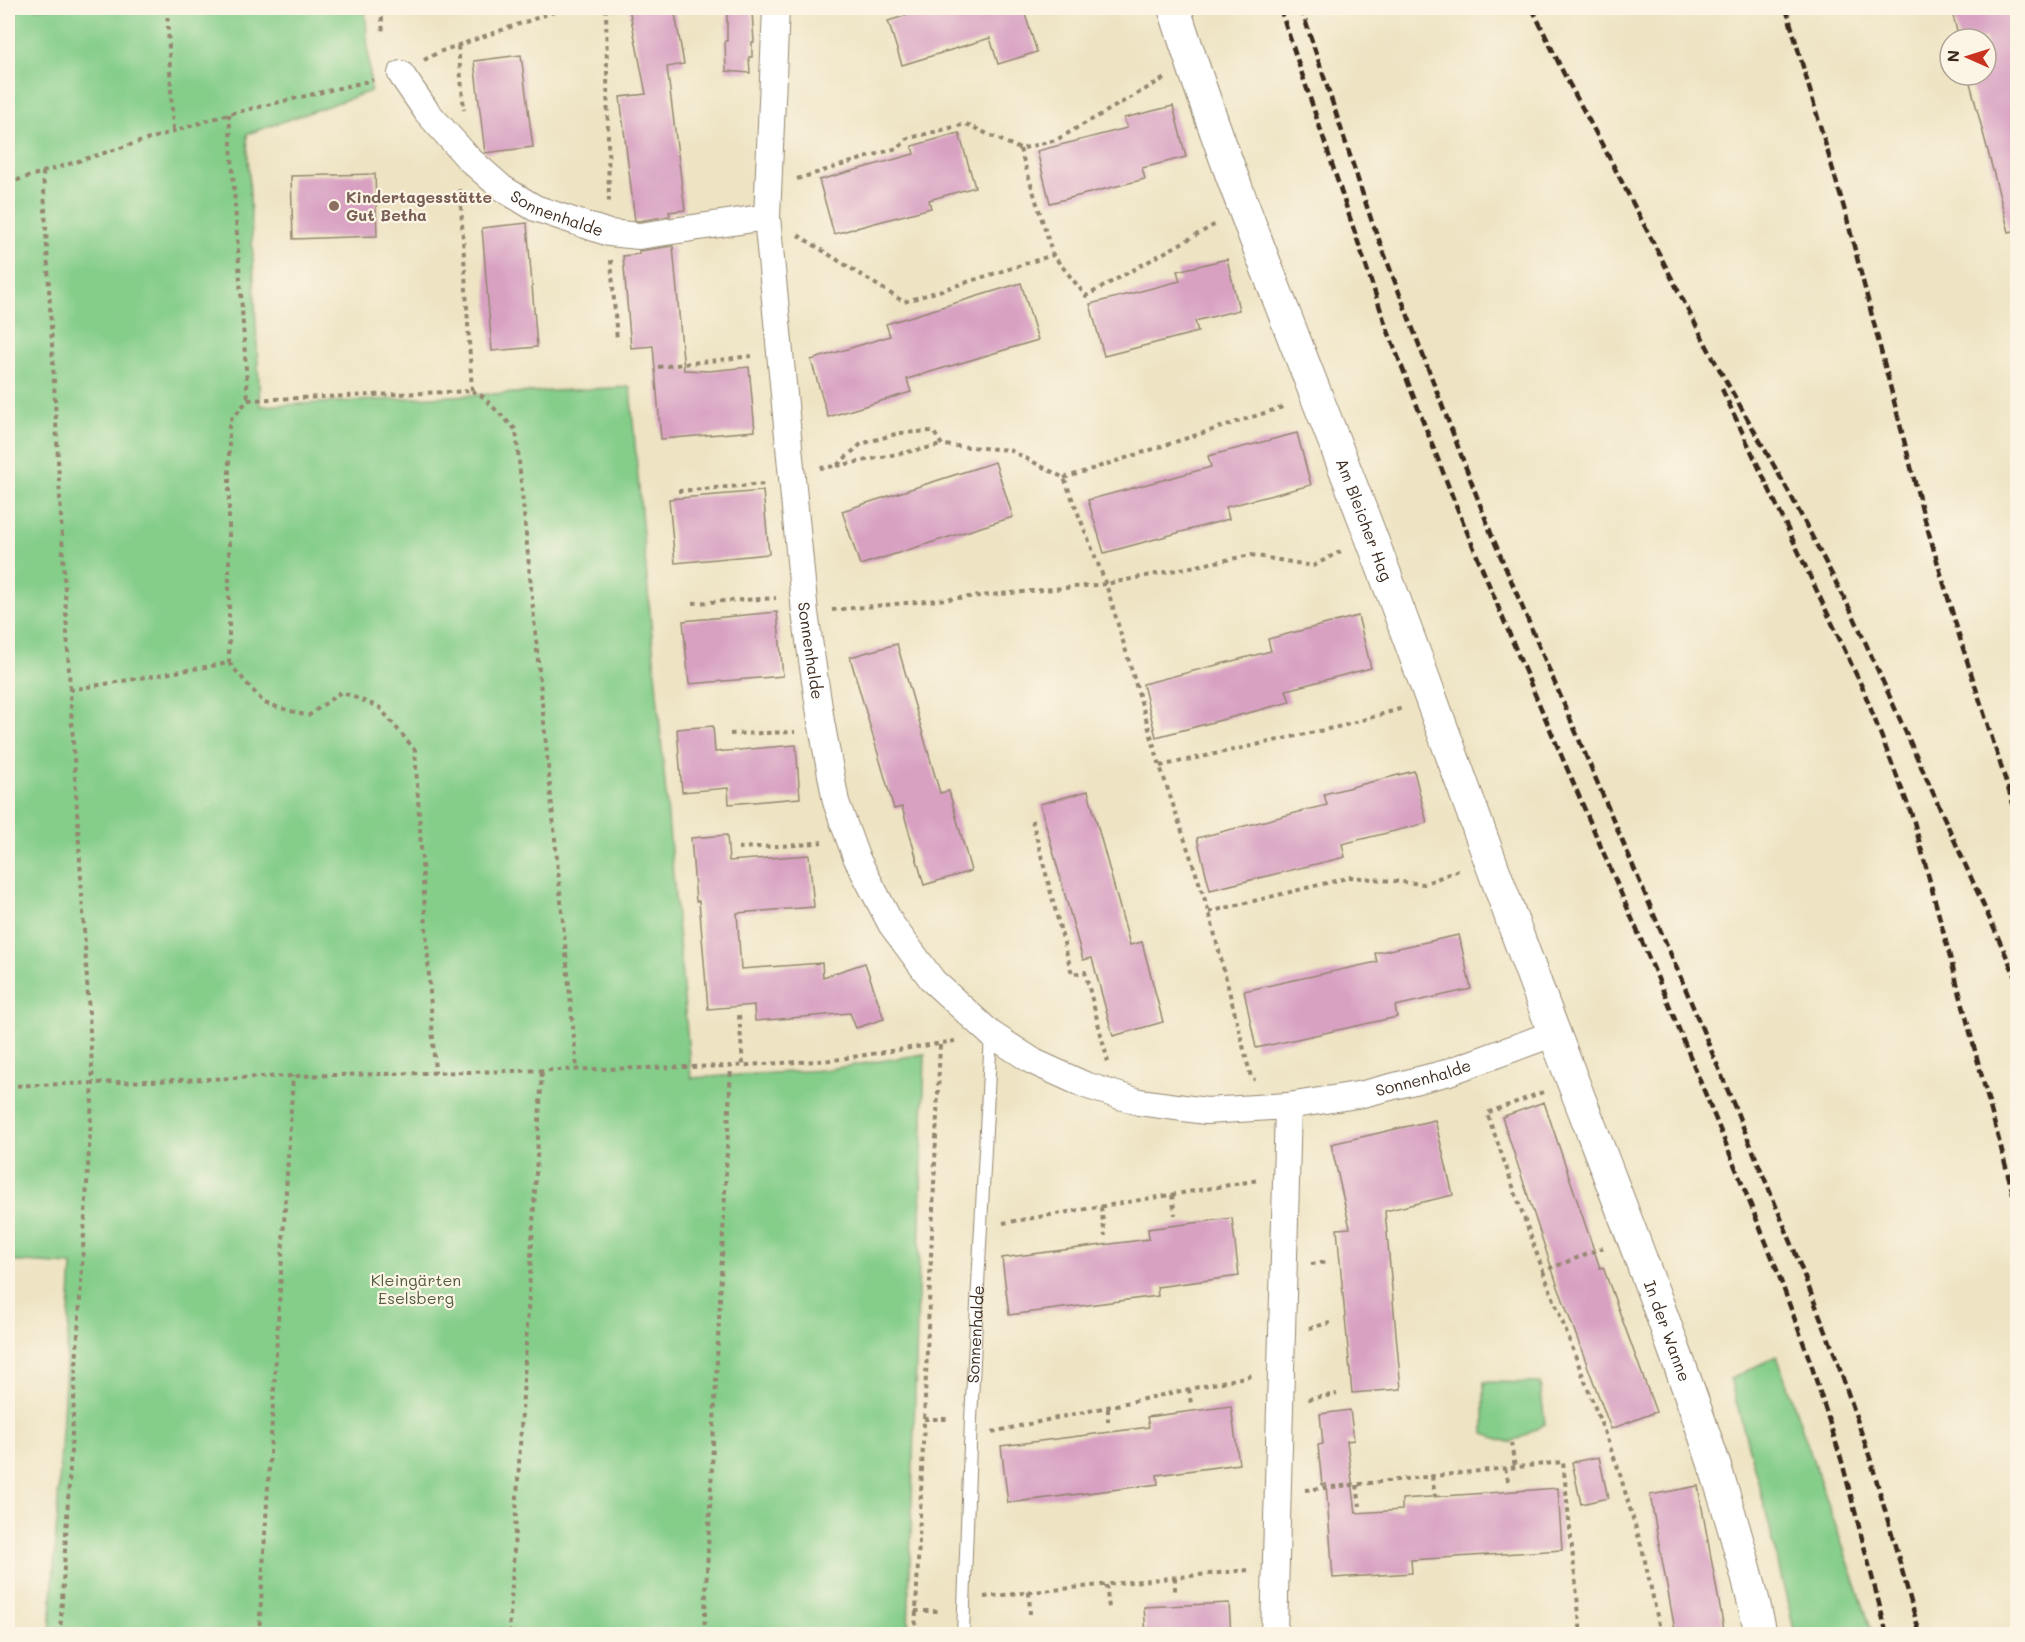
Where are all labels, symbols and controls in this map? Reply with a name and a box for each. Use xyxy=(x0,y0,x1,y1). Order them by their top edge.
north arrow xyxy=(1938,27,1998,87)
text: N xyxy=(1942,50,1963,63)
street label: Sonnenhalde xyxy=(507,185,606,240)
place label: Kindertagesstätte Gut Betha xyxy=(346,186,492,225)
marker: Kindertagesstätte Gut Betha xyxy=(327,199,341,213)
street label: Am Bleicher Hag xyxy=(1332,455,1398,584)
street label: Sonnenhalde xyxy=(794,601,829,701)
street label: Sonnenhalde xyxy=(1373,1054,1474,1100)
park label: Kleingärten Eselsberg xyxy=(371,1269,461,1308)
street label: In der Wanne xyxy=(1640,1277,1696,1384)
street label: Sonnenhalde xyxy=(962,1285,988,1384)

